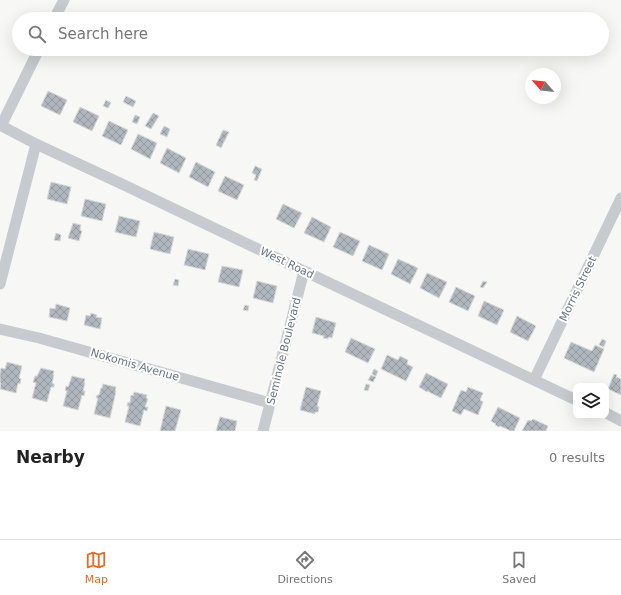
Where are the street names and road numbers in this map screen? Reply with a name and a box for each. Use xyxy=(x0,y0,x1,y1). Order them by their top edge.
street label: West Road xyxy=(258,244,316,282)
street label: Morris Street xyxy=(557,254,600,324)
street label: Seminole Boulevard xyxy=(264,296,304,406)
street label: Nokomis Avenue xyxy=(89,346,181,384)

